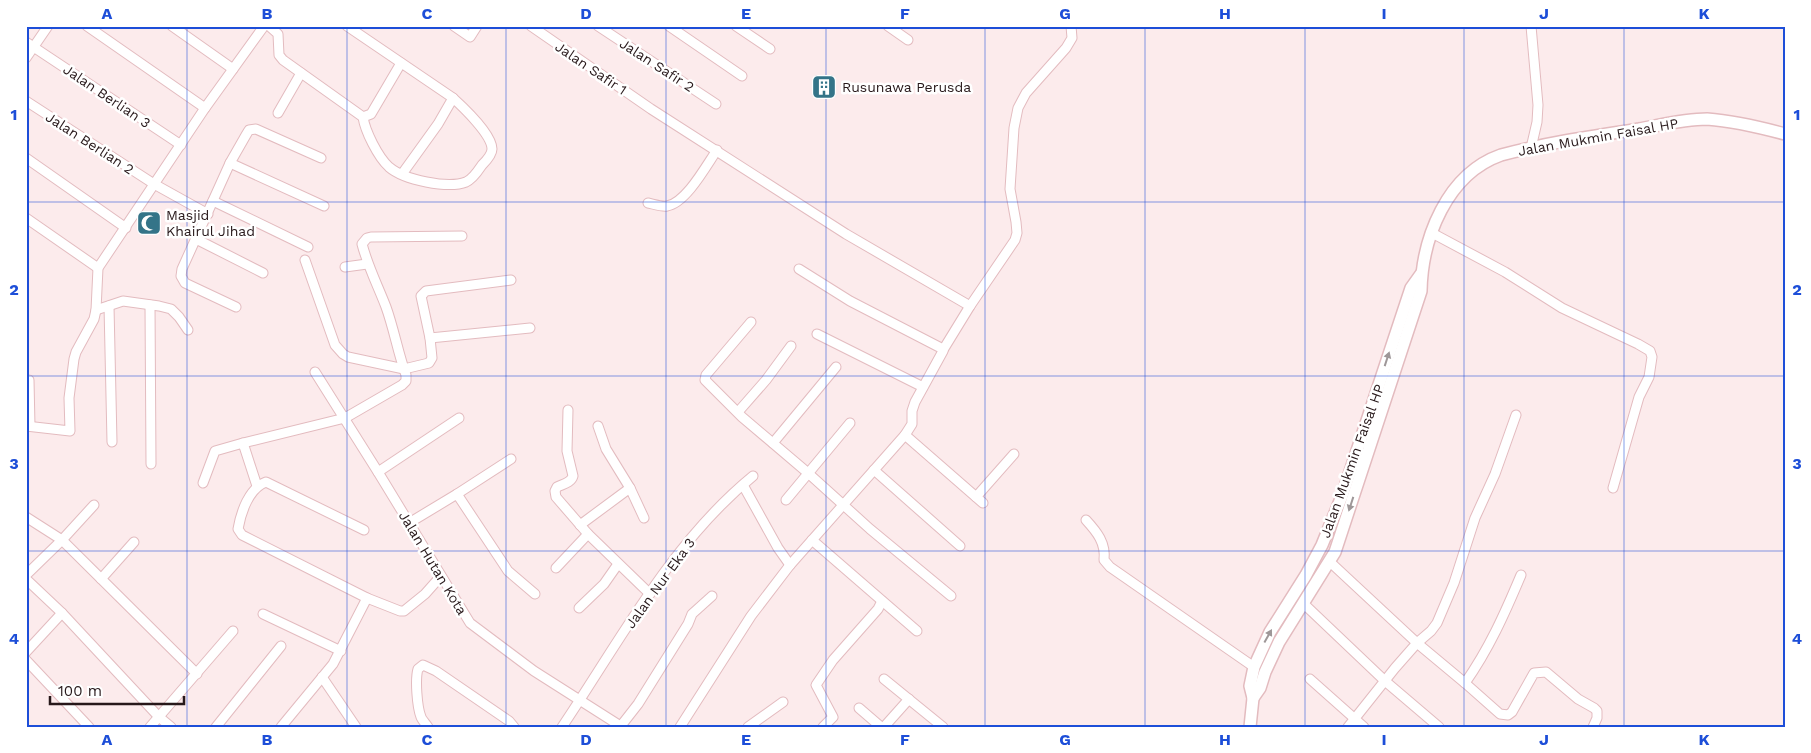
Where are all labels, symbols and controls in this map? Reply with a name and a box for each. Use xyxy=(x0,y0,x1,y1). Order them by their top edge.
text: A xyxy=(102,4,113,23)
text: B xyxy=(262,4,273,23)
text: C xyxy=(422,4,433,23)
text: D xyxy=(580,4,592,23)
text: E xyxy=(741,4,751,23)
text: F xyxy=(900,4,910,23)
text: G xyxy=(1059,4,1071,23)
text: H xyxy=(1219,4,1231,23)
text: I xyxy=(1381,4,1387,23)
text: J xyxy=(1539,4,1549,23)
text: K xyxy=(1698,4,1710,23)
street label: Jalan Safir 2 xyxy=(617,35,697,95)
street label: Jalan Safir 1 xyxy=(552,38,630,98)
street label: Jalan Berlian 3 xyxy=(60,61,154,131)
building icon: Rusunawa Perusda xyxy=(811,74,837,100)
place label: Rusunawa Perusda xyxy=(842,79,971,95)
text: 1 xyxy=(11,105,17,124)
text: 1 xyxy=(1794,105,1800,124)
street label: Jalan Berlian 2 xyxy=(43,109,137,177)
street label: Jalan Mukmin Faisal HP xyxy=(1517,115,1679,159)
place label: Masjid Khairul Jihad xyxy=(166,207,255,239)
mosque icon: Masjid Khairul Jihad xyxy=(136,210,162,236)
text: 2 xyxy=(9,280,19,299)
text: 2 xyxy=(1792,280,1802,299)
one-way arrow xyxy=(1384,352,1392,367)
street label: Jalan Mukmin Faisal HP xyxy=(1317,382,1387,540)
text: 3 xyxy=(9,454,19,473)
text: 3 xyxy=(1792,454,1802,473)
one-way arrow xyxy=(1347,497,1355,512)
street label: Jalan Hutan Kota xyxy=(396,508,470,618)
street label: Jalan Nur Eka 3 xyxy=(622,535,698,631)
one-way arrow xyxy=(1264,628,1272,643)
text: 4 xyxy=(9,629,19,648)
text: 4 xyxy=(1792,629,1802,648)
scale bar xyxy=(50,673,184,705)
text: 100 m xyxy=(58,682,102,700)
text: A xyxy=(102,730,113,749)
text: B xyxy=(262,730,273,749)
text: C xyxy=(422,730,433,749)
text: D xyxy=(580,730,592,749)
text: E xyxy=(741,730,751,749)
text: F xyxy=(900,730,910,749)
text: G xyxy=(1059,730,1071,749)
text: H xyxy=(1219,730,1231,749)
text: I xyxy=(1381,730,1387,749)
text: J xyxy=(1539,730,1549,749)
text: K xyxy=(1698,730,1710,749)

